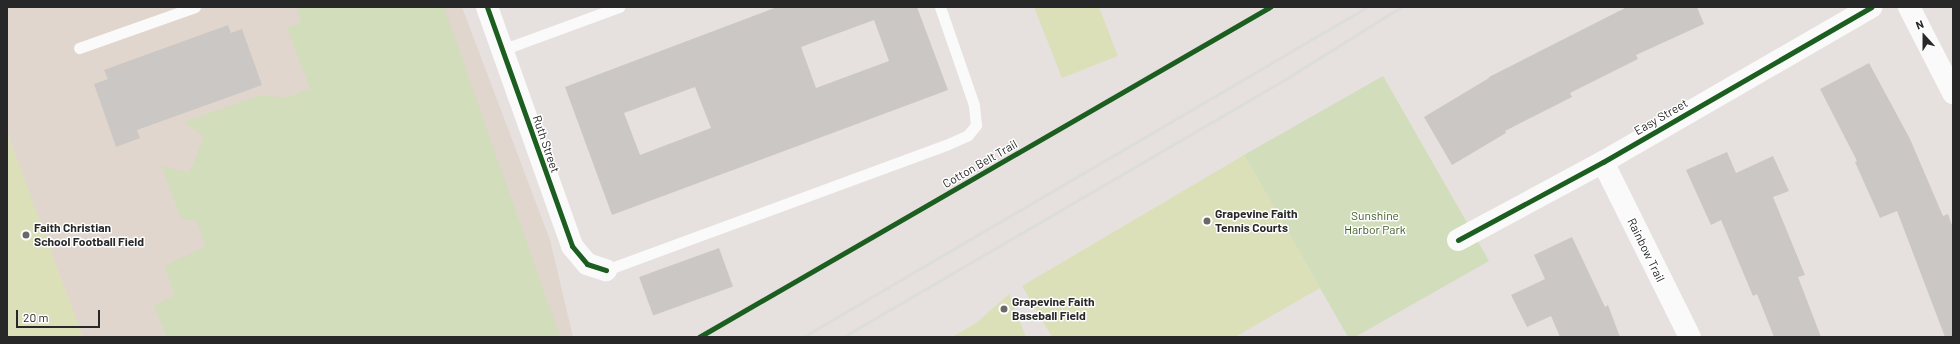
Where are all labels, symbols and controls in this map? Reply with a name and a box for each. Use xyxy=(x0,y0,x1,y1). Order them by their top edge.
north arrow xyxy=(1904,16,1944,56)
text: N xyxy=(1914,17,1925,32)
street label: Easy Street xyxy=(1632,96,1690,138)
street label: Ruth Street xyxy=(529,113,563,175)
street label: Cotton Belt Trail xyxy=(940,137,1020,191)
place label: Grapevine Faith Tennis Courts xyxy=(1215,207,1298,235)
park label: Sunshine Harbor Park xyxy=(1344,209,1406,237)
marker: Grapevine Faith Tennis Courts xyxy=(1202,216,1212,226)
street label: Rainbow Trail xyxy=(1624,216,1668,284)
place label: Faith Christian School Football Field xyxy=(34,221,144,249)
marker: Faith Christian School Football Field xyxy=(21,230,31,240)
place label: Grapevine Faith Baseball Field xyxy=(1012,295,1095,323)
scale bar xyxy=(18,302,102,328)
marker: Grapevine Faith Baseball Field xyxy=(999,304,1009,314)
text: 20 m xyxy=(23,310,49,324)

